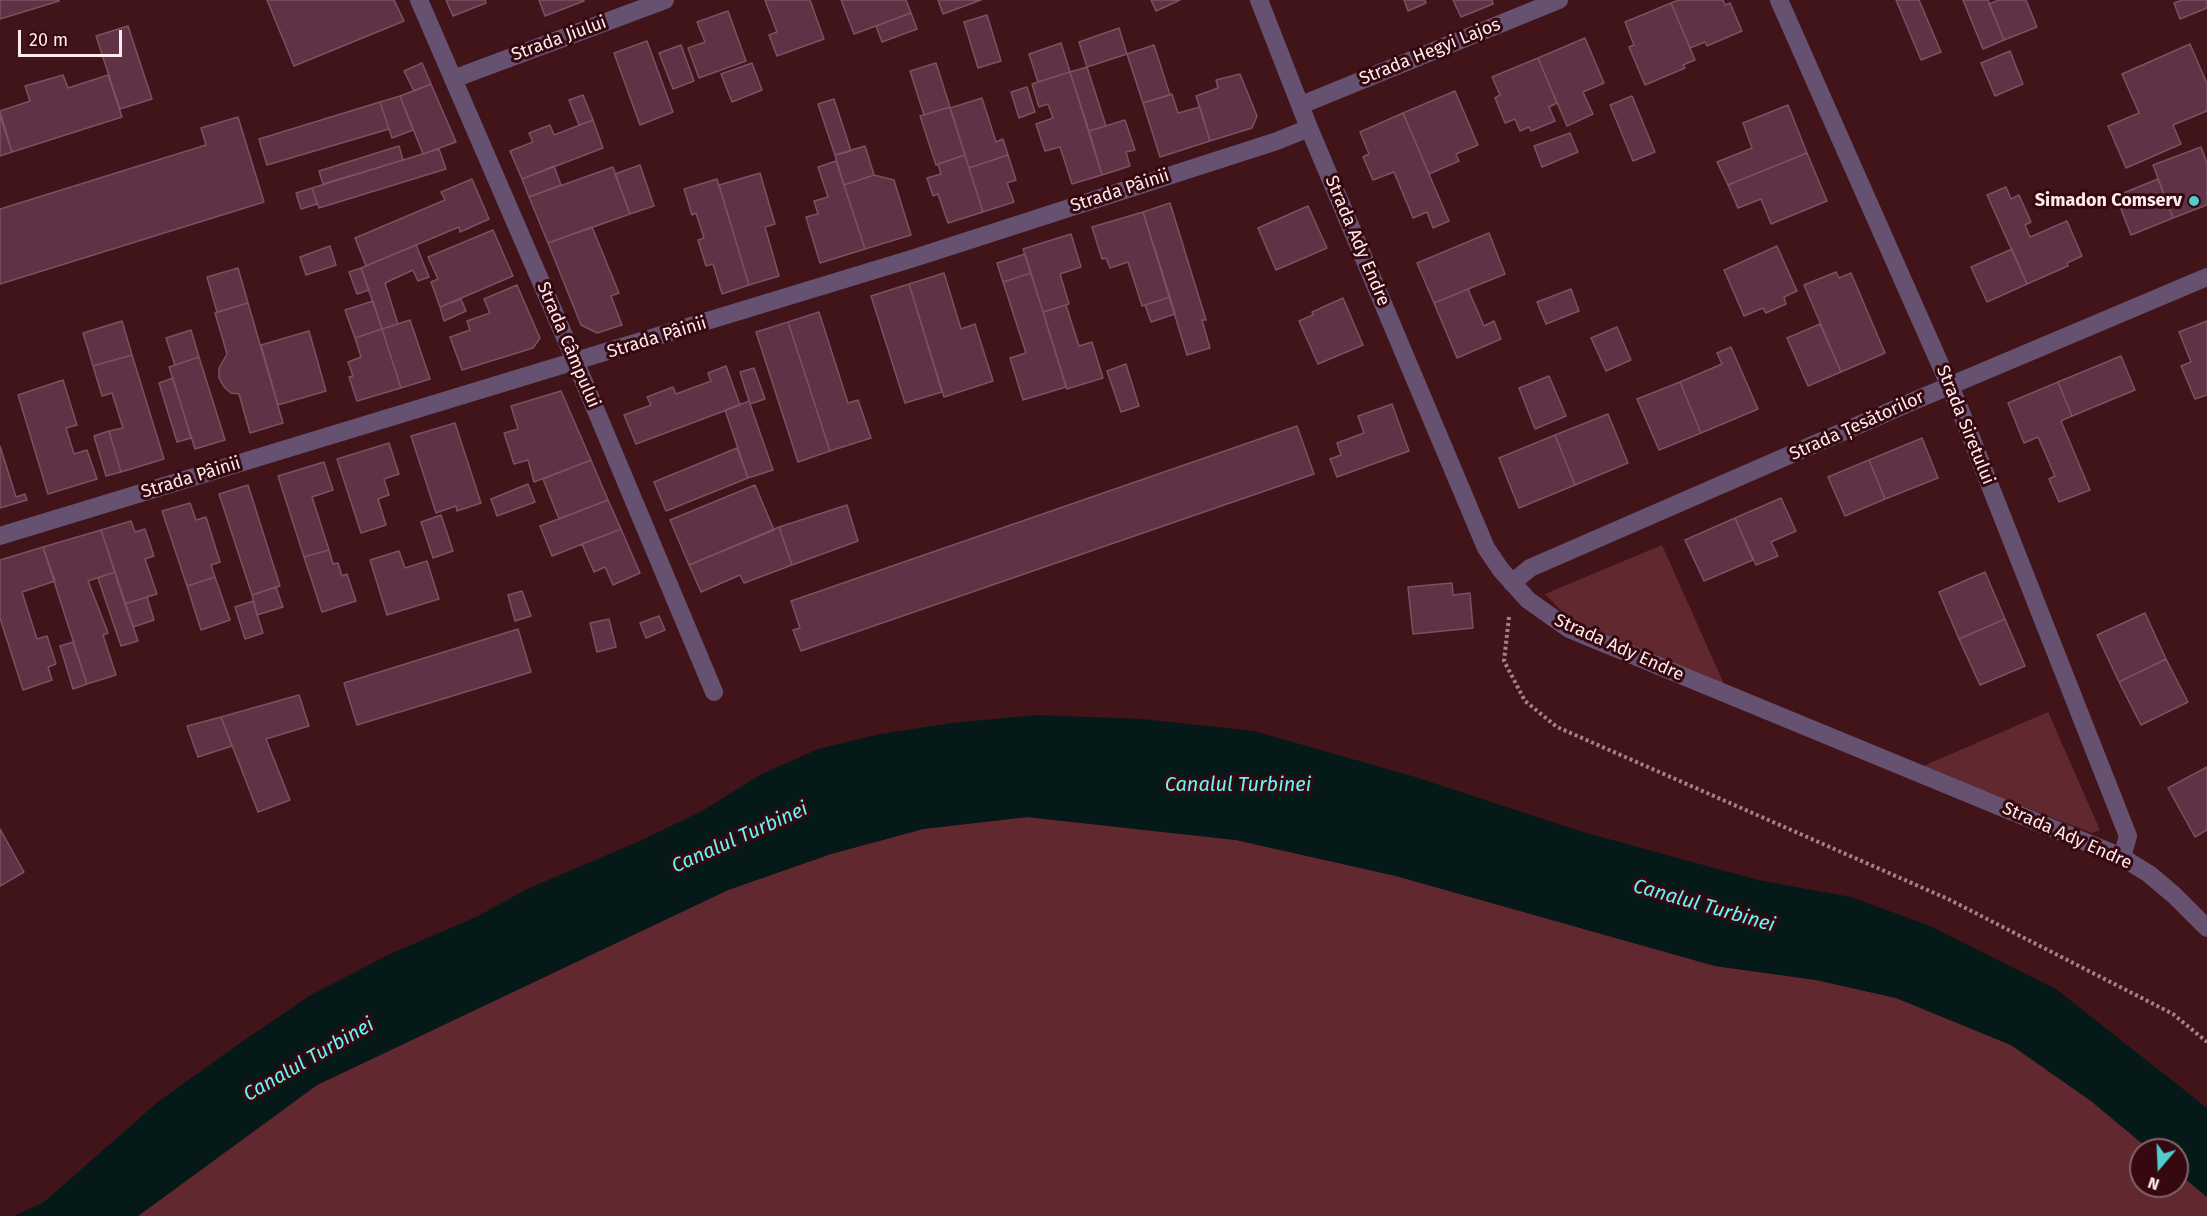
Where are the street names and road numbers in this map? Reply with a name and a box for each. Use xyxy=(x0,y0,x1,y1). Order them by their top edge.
street label: Strada Jiului xyxy=(509,12,609,66)
street label: Strada Hegyi Lajos xyxy=(1356,14,1504,90)
street label: Strada Pâinii xyxy=(1068,165,1172,217)
street label: Strada Ady Endre xyxy=(1320,173,1394,309)
street label: Strada Câmpului xyxy=(532,279,604,411)
street label: Strada Pâinii xyxy=(605,313,709,363)
street label: Strada Siretului xyxy=(1931,362,1999,488)
street label: Strada Țesătorilor xyxy=(1786,387,1928,465)
street label: Strada Pâinii xyxy=(139,453,243,503)
street label: Strada Ady Endre xyxy=(1551,610,1687,686)
street label: Strada Ady Endre xyxy=(1999,798,2135,874)

